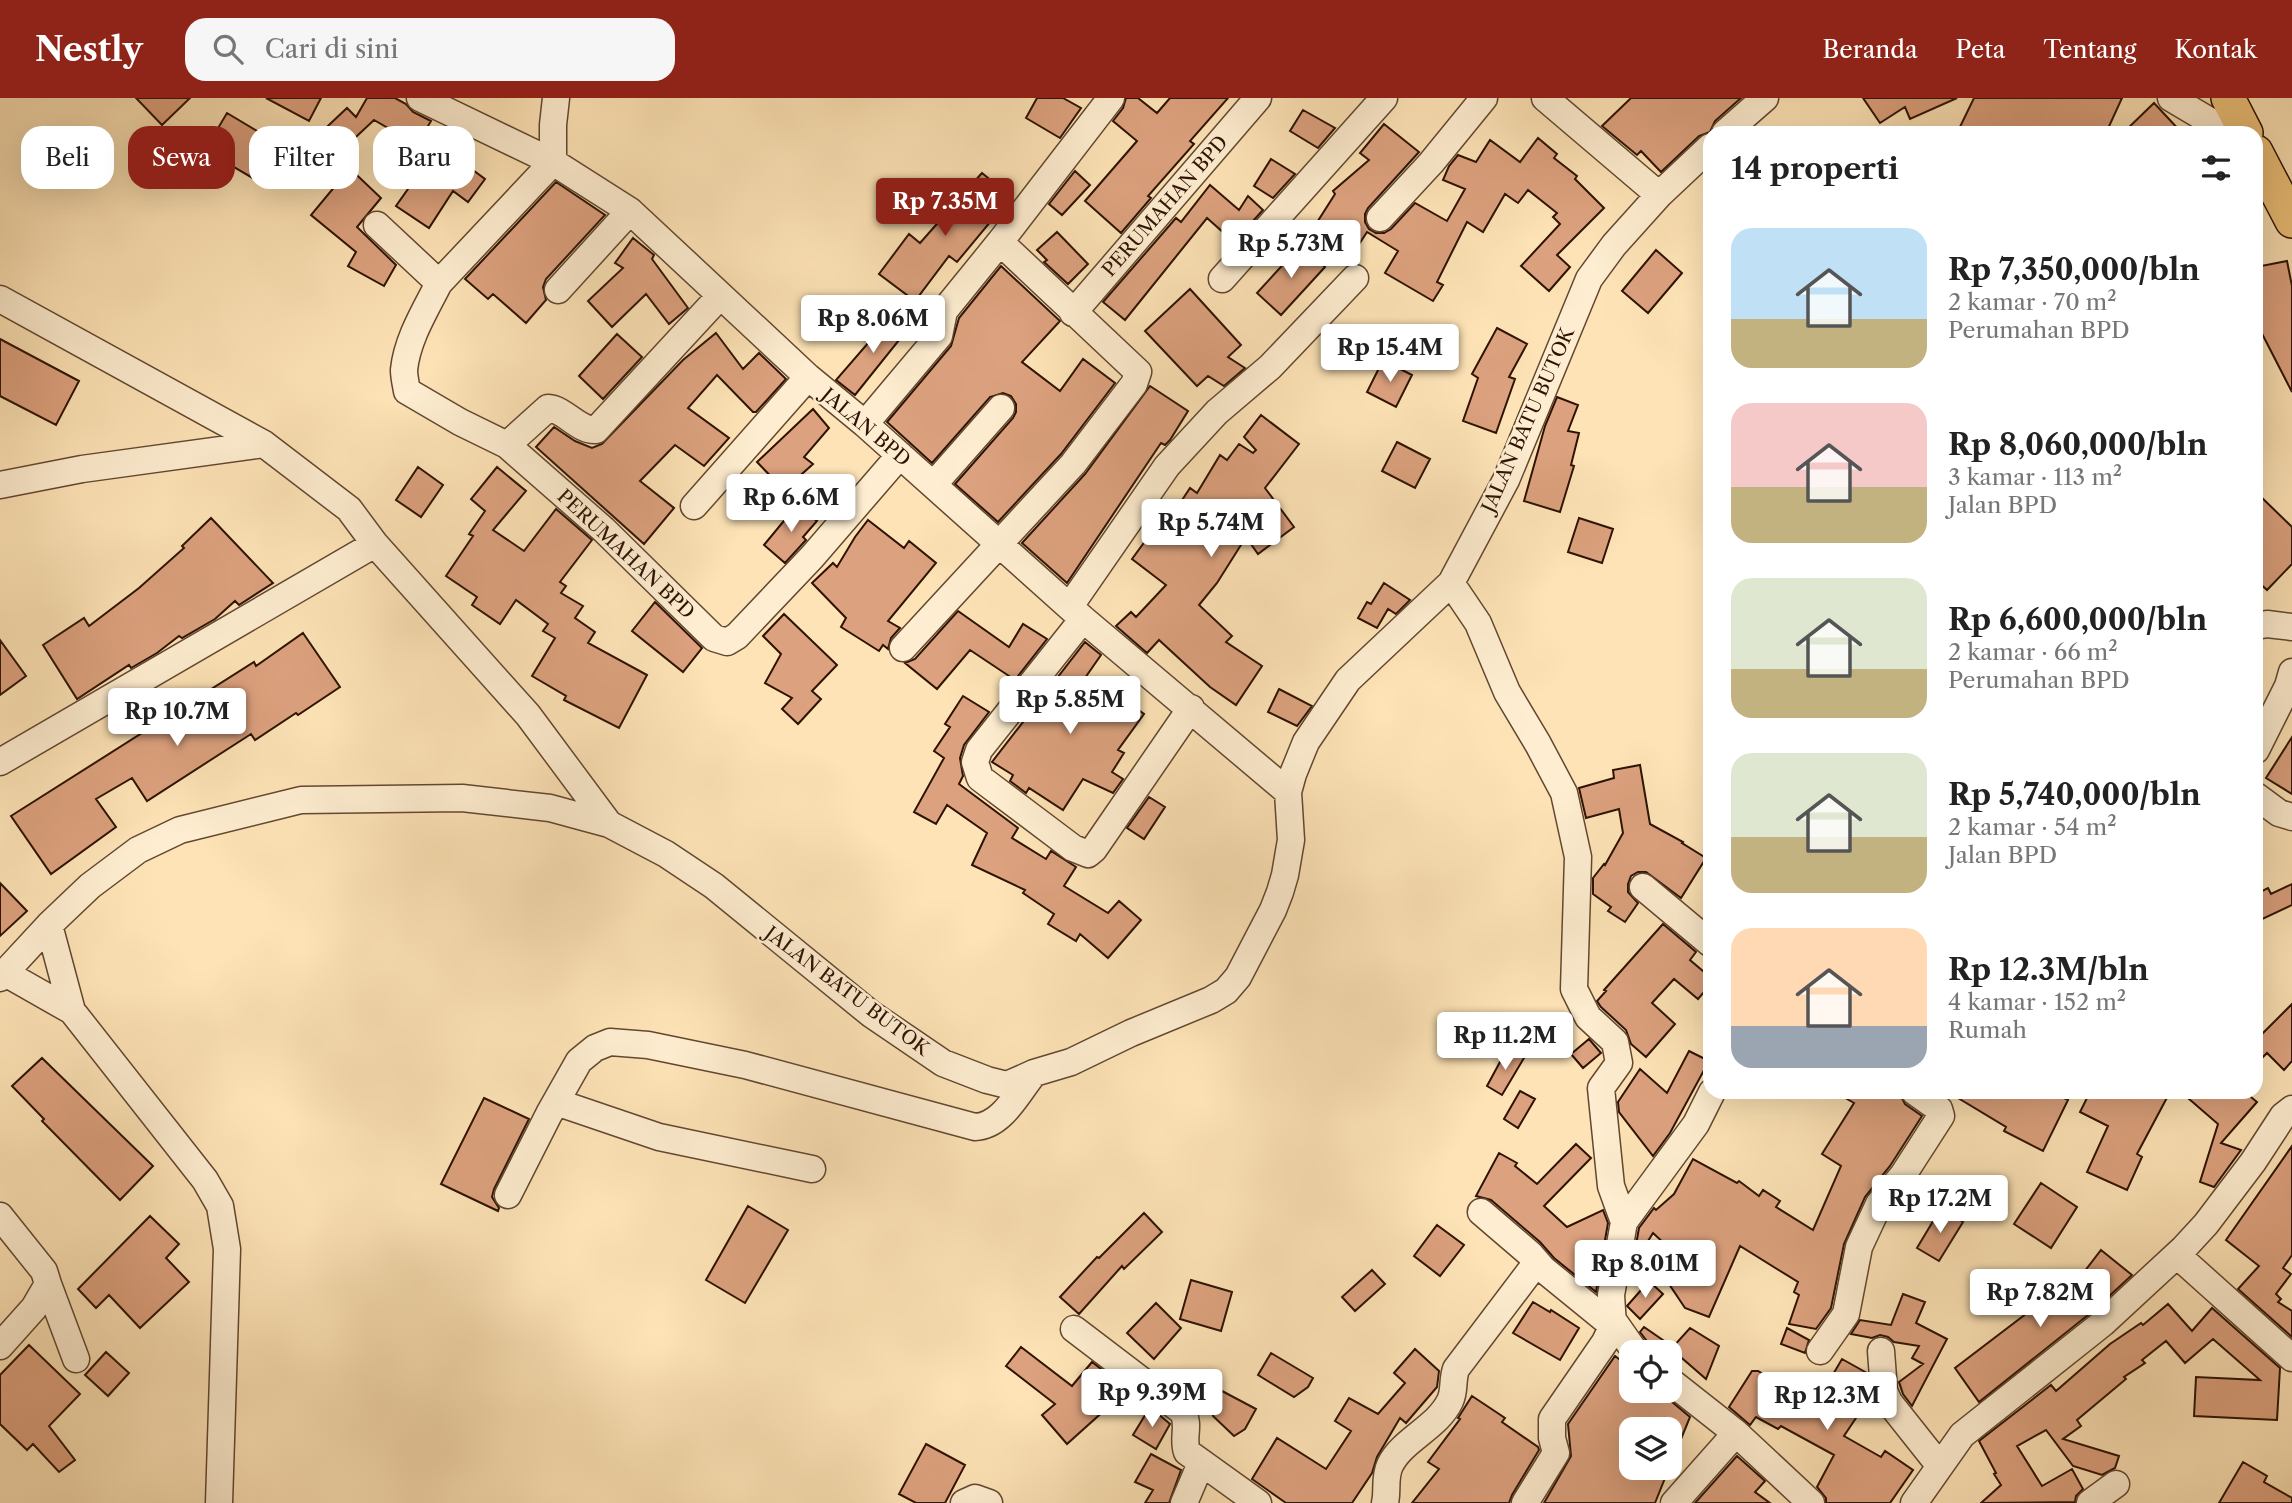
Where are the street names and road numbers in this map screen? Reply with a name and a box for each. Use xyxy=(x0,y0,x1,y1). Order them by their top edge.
street label: PERUMAHAN BPD xyxy=(1098,131,1232,281)
street label: JALAN BATU BUTOK xyxy=(1476,323,1580,519)
street label: JALAN BPD xyxy=(814,381,915,471)
street label: PERUMAHAN BPD xyxy=(553,484,699,624)
street label: JALAN BATU BUTOK xyxy=(758,920,935,1061)

